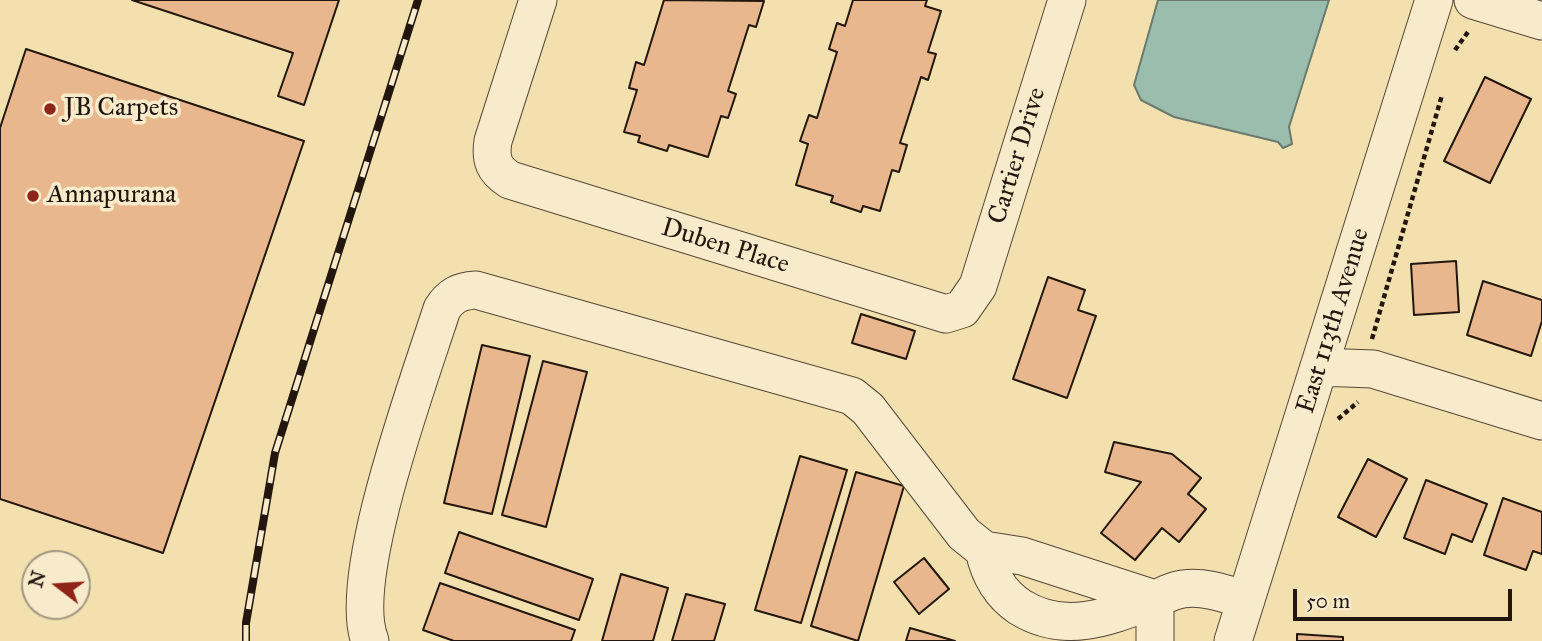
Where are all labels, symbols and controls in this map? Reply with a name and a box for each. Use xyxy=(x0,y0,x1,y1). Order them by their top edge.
street label: Cartier Drive xyxy=(982,84,1054,228)
place label: JB Carpets xyxy=(64,93,178,125)
marker: JB Carpets xyxy=(42,101,58,117)
place label: Annapurana xyxy=(47,180,176,212)
marker: Annapurana xyxy=(25,188,41,204)
street label: Duben Place xyxy=(657,213,793,281)
street label: East 113th Avenue xyxy=(1291,225,1377,417)
north arrow xyxy=(21,550,91,620)
text: N xyxy=(24,568,51,590)
scale bar xyxy=(1297,574,1516,618)
text: 50 m xyxy=(1306,588,1350,614)

